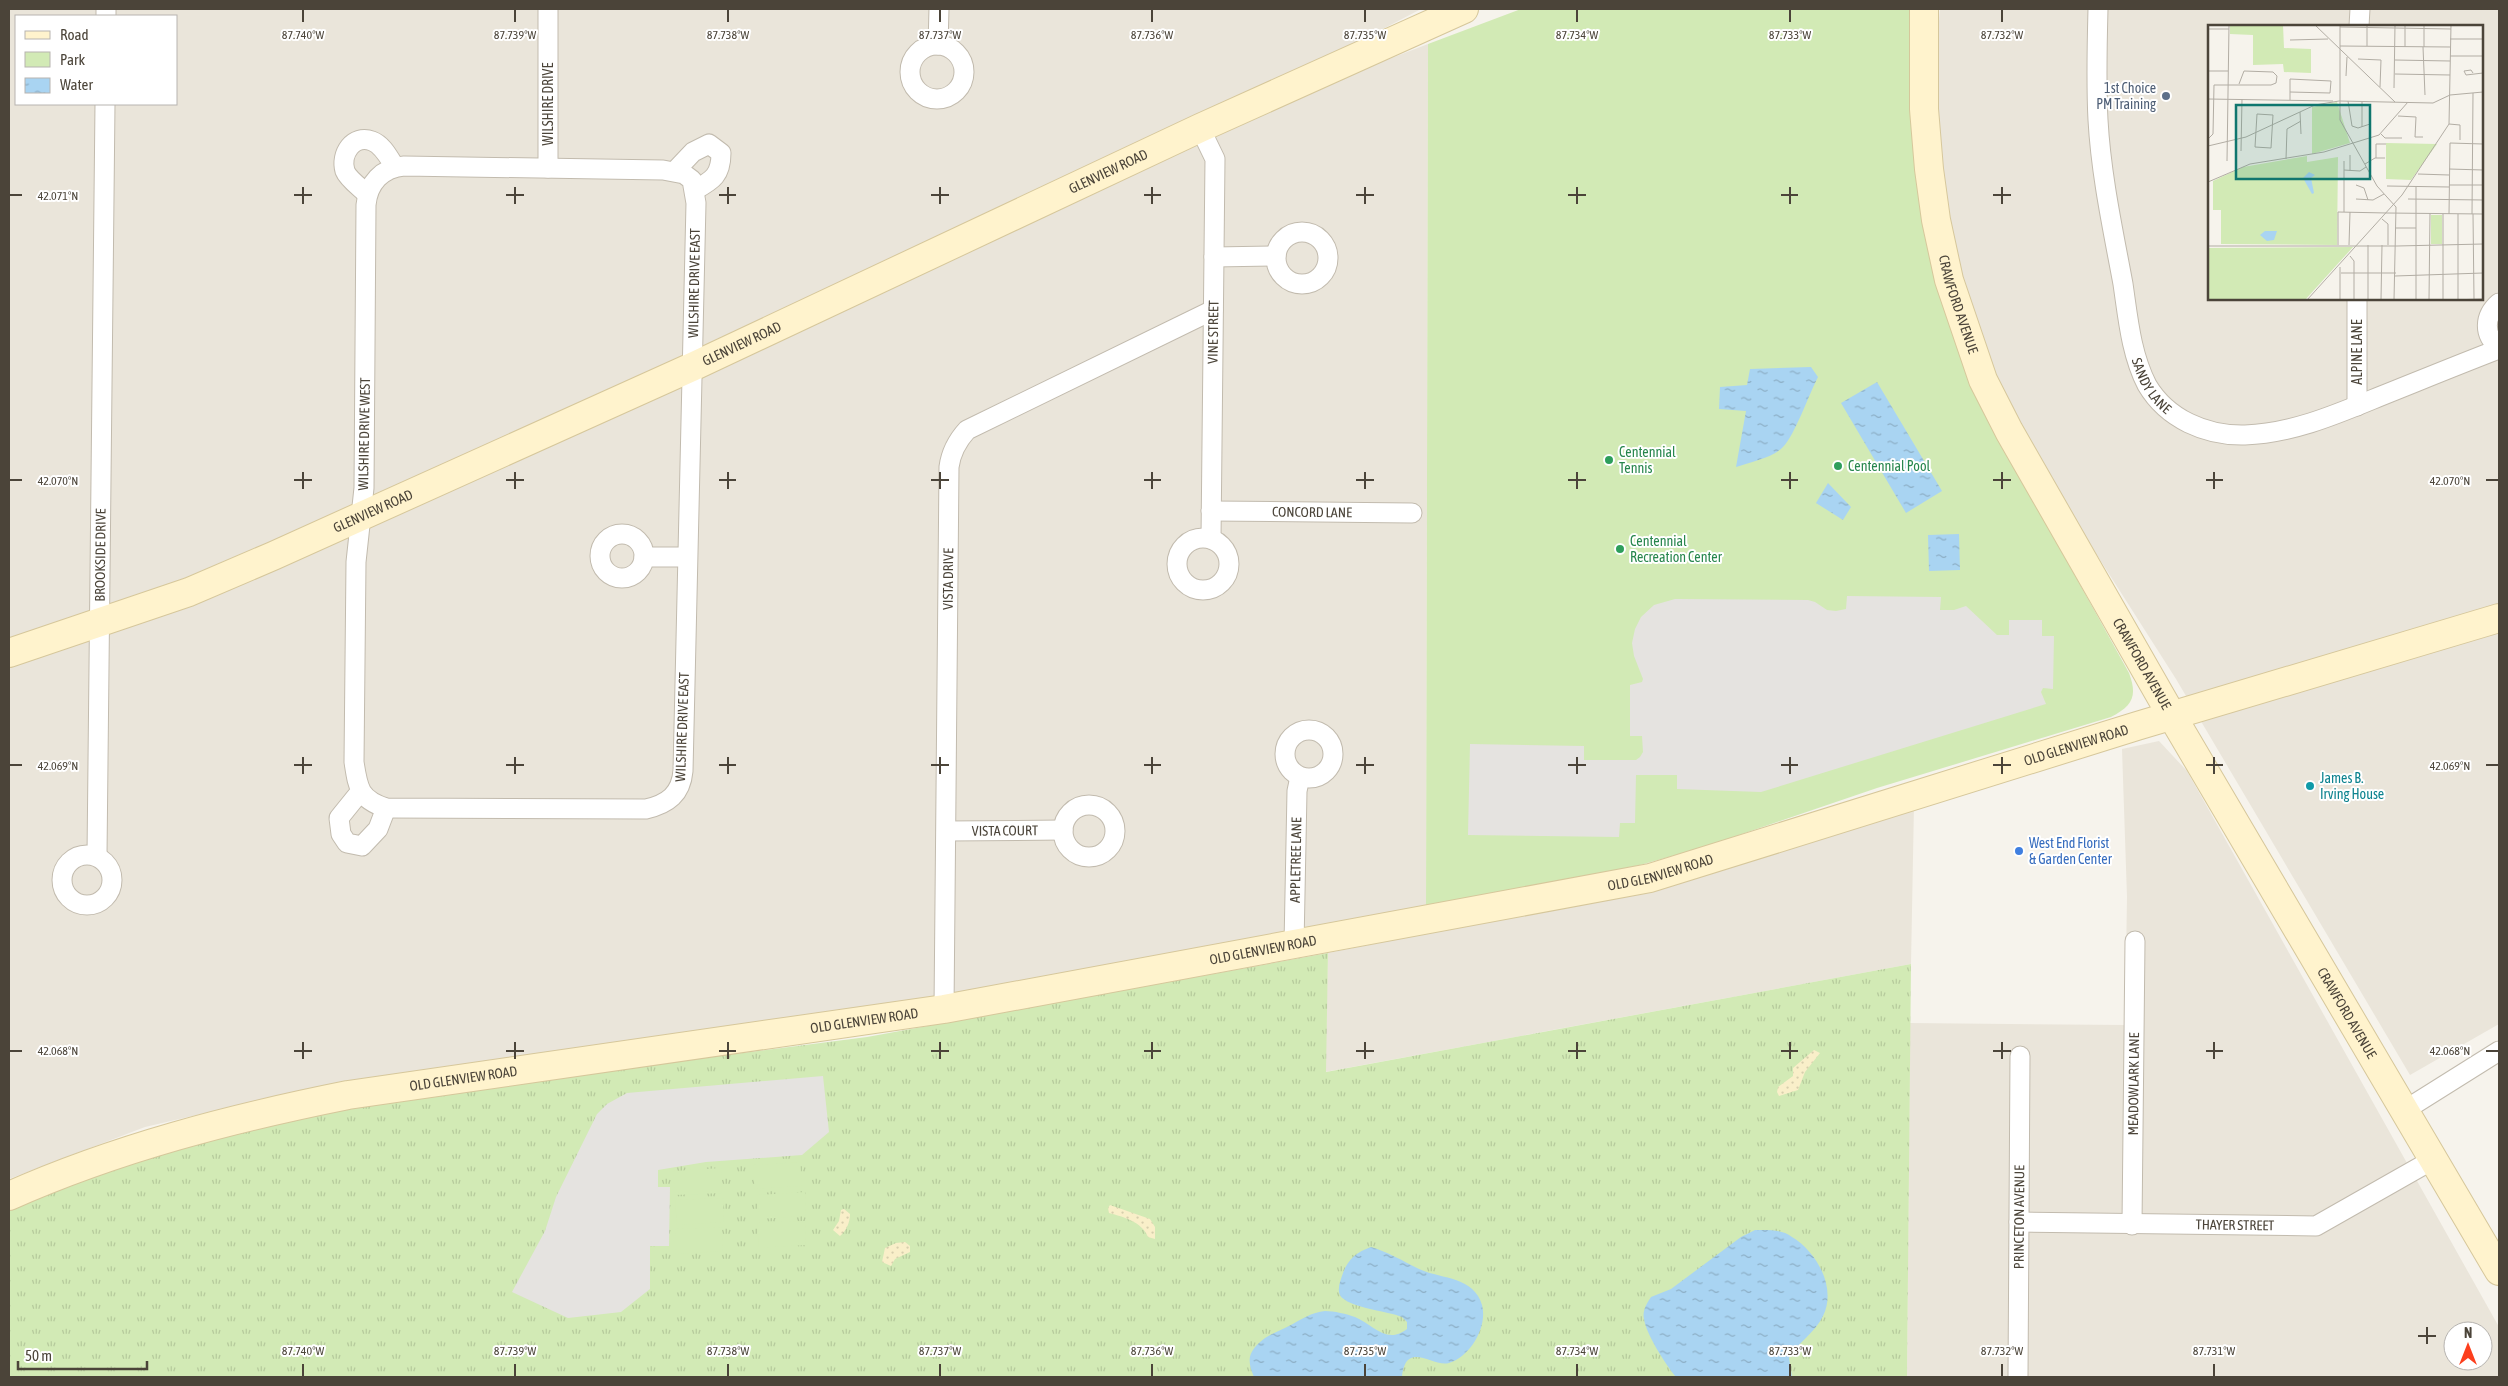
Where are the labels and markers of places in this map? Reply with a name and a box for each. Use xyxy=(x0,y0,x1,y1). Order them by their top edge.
place label: 1st Choice PM Training xyxy=(2096,80,2156,112)
marker: 1st Choice PM Training xyxy=(2160,90,2172,102)
place label: Centennial Tennis xyxy=(1619,444,1676,476)
marker: Centennial Tennis xyxy=(1603,454,1615,466)
place label: Centennial Pool xyxy=(1848,458,1931,474)
marker: Centennial Pool xyxy=(1832,460,1844,472)
place label: Centennial Recreation Center xyxy=(1630,533,1723,565)
marker: Centennial Recreation Center xyxy=(1614,543,1626,555)
place label: James B. Irving House xyxy=(2320,770,2384,802)
marker: James B. Irving House xyxy=(2304,780,2316,792)
place label: West End Florist & Garden Center xyxy=(2029,835,2113,867)
marker: West End Florist & Garden Center xyxy=(2013,845,2025,857)

